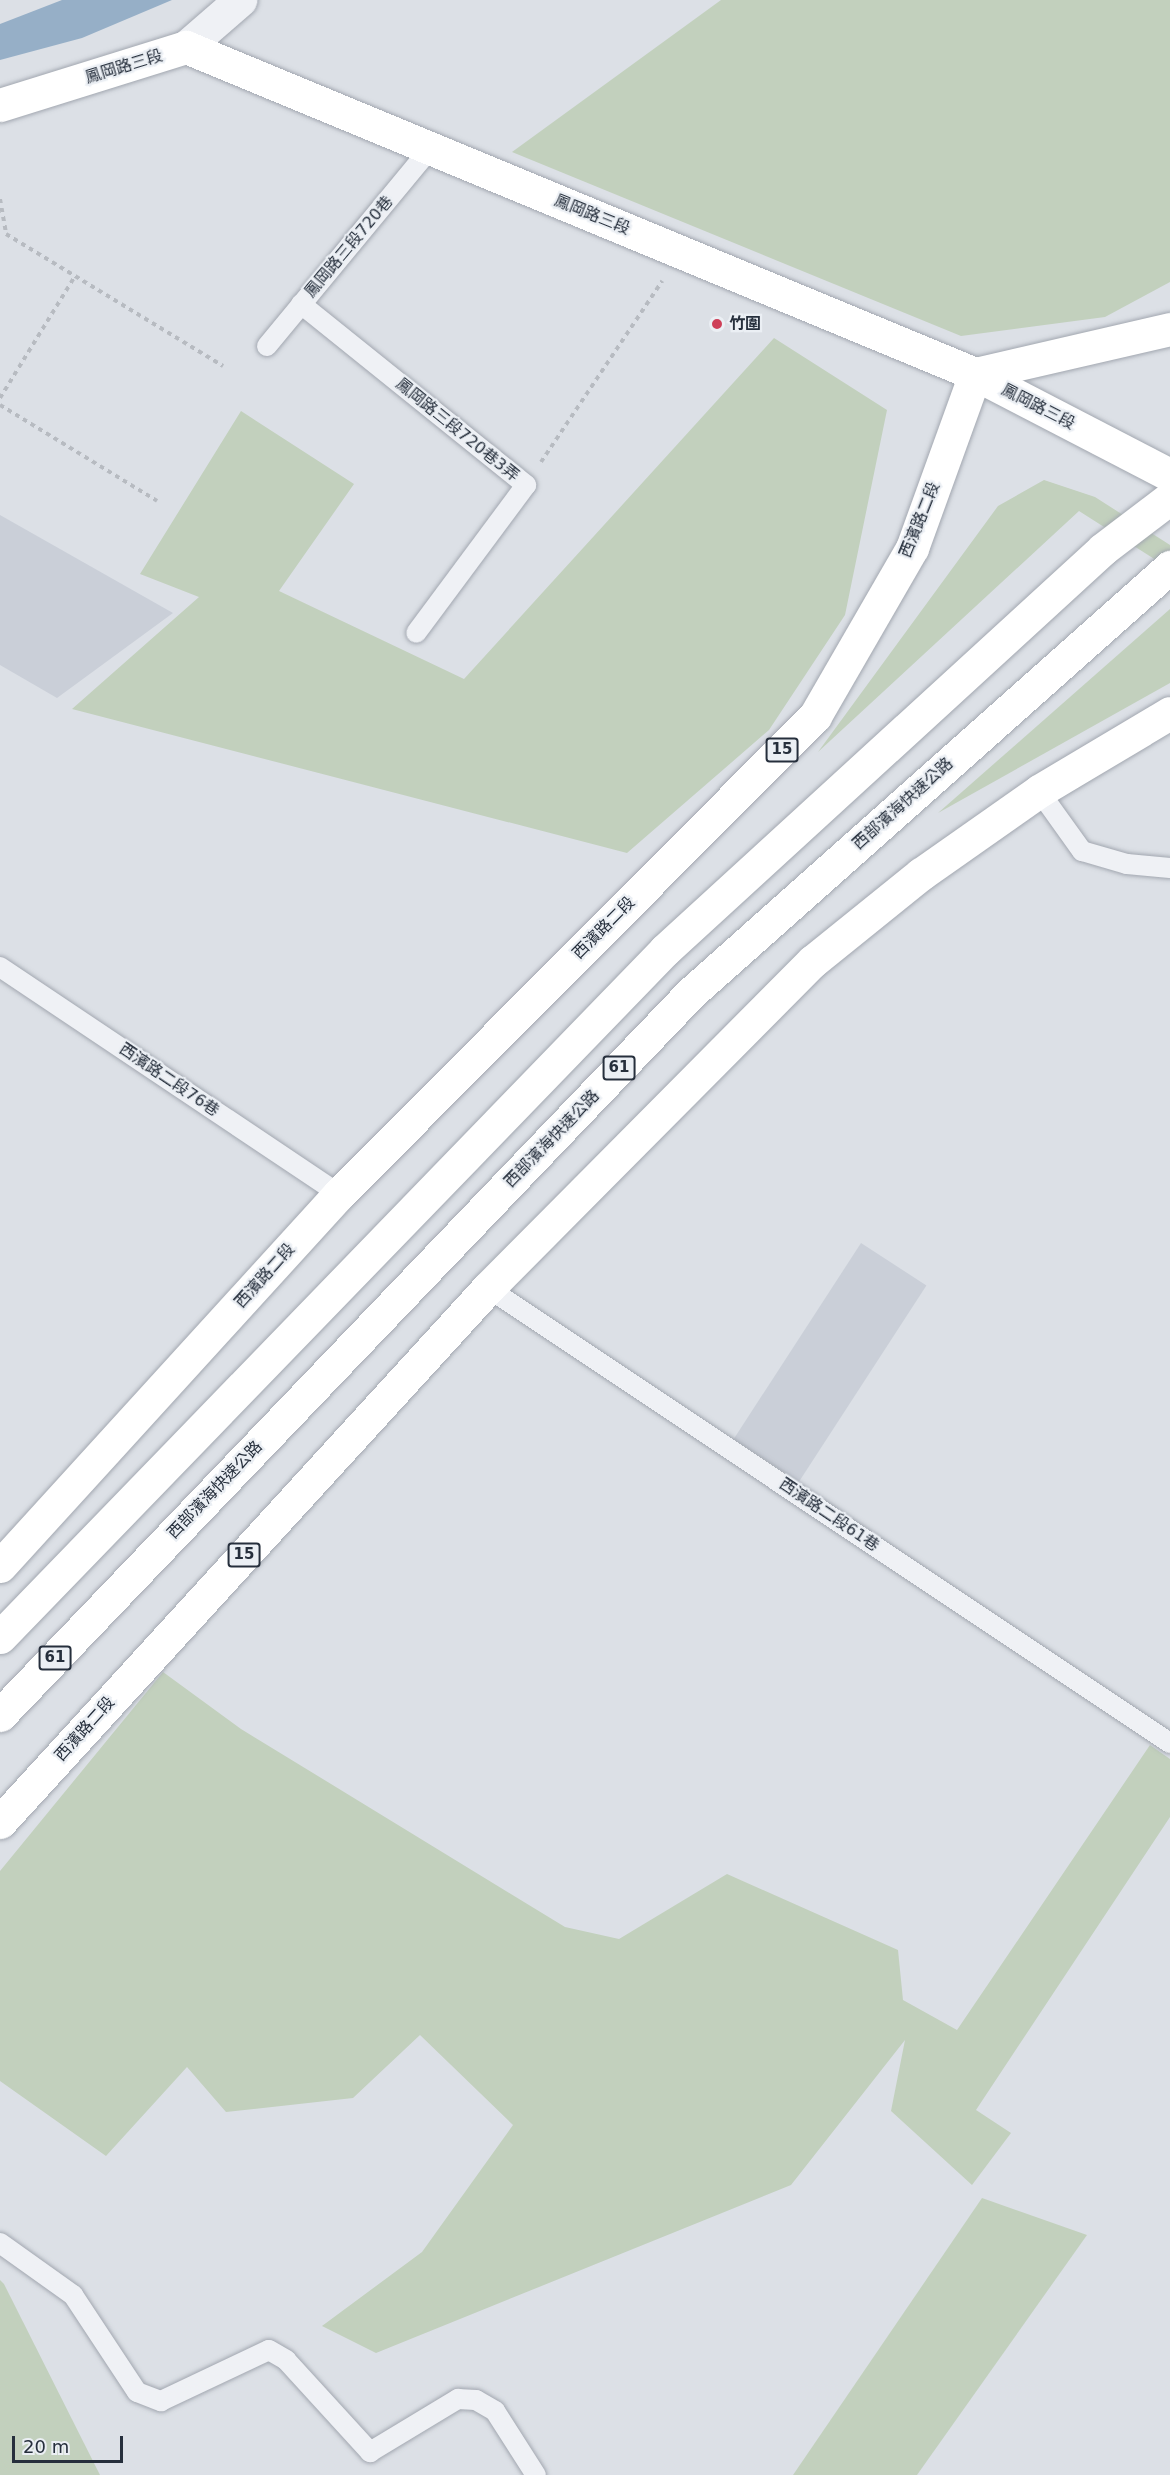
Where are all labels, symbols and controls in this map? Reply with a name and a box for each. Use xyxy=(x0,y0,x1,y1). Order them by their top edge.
street label: 鳳岡路三段 xyxy=(83,46,165,88)
street label: 鳳岡路三段 xyxy=(551,191,633,239)
street label: 鳳岡路三段720巷 xyxy=(301,192,397,302)
place label: 竹圍 xyxy=(729,314,761,334)
marker: 竹圍 xyxy=(710,317,724,331)
street label: 鳳岡路三段720巷3弄 xyxy=(392,374,522,486)
street label: 鳳岡路三段 xyxy=(998,380,1078,434)
street label: 西濱路二段 xyxy=(896,479,944,561)
road number: 15 xyxy=(766,738,798,762)
street label: 西部濱海快速公路 xyxy=(849,754,957,854)
street label: 西濱路二段 xyxy=(569,893,639,963)
street label: 西濱路二段76巷 xyxy=(115,1040,223,1120)
road number: 61 xyxy=(602,1056,636,1080)
street label: 西部濱海快速公路 xyxy=(501,1086,603,1192)
street label: 西濱路二段 xyxy=(231,1240,299,1312)
street label: 西部濱海快速公路 xyxy=(164,1437,266,1543)
street label: 西濱路二段61巷 xyxy=(775,1475,883,1555)
road number: 15 xyxy=(228,1543,260,1567)
road number: 61 xyxy=(38,1646,72,1670)
street label: 西濱路二段 xyxy=(51,1693,119,1765)
scale bar xyxy=(15,2424,126,2462)
text: 20 m xyxy=(23,2436,69,2457)

